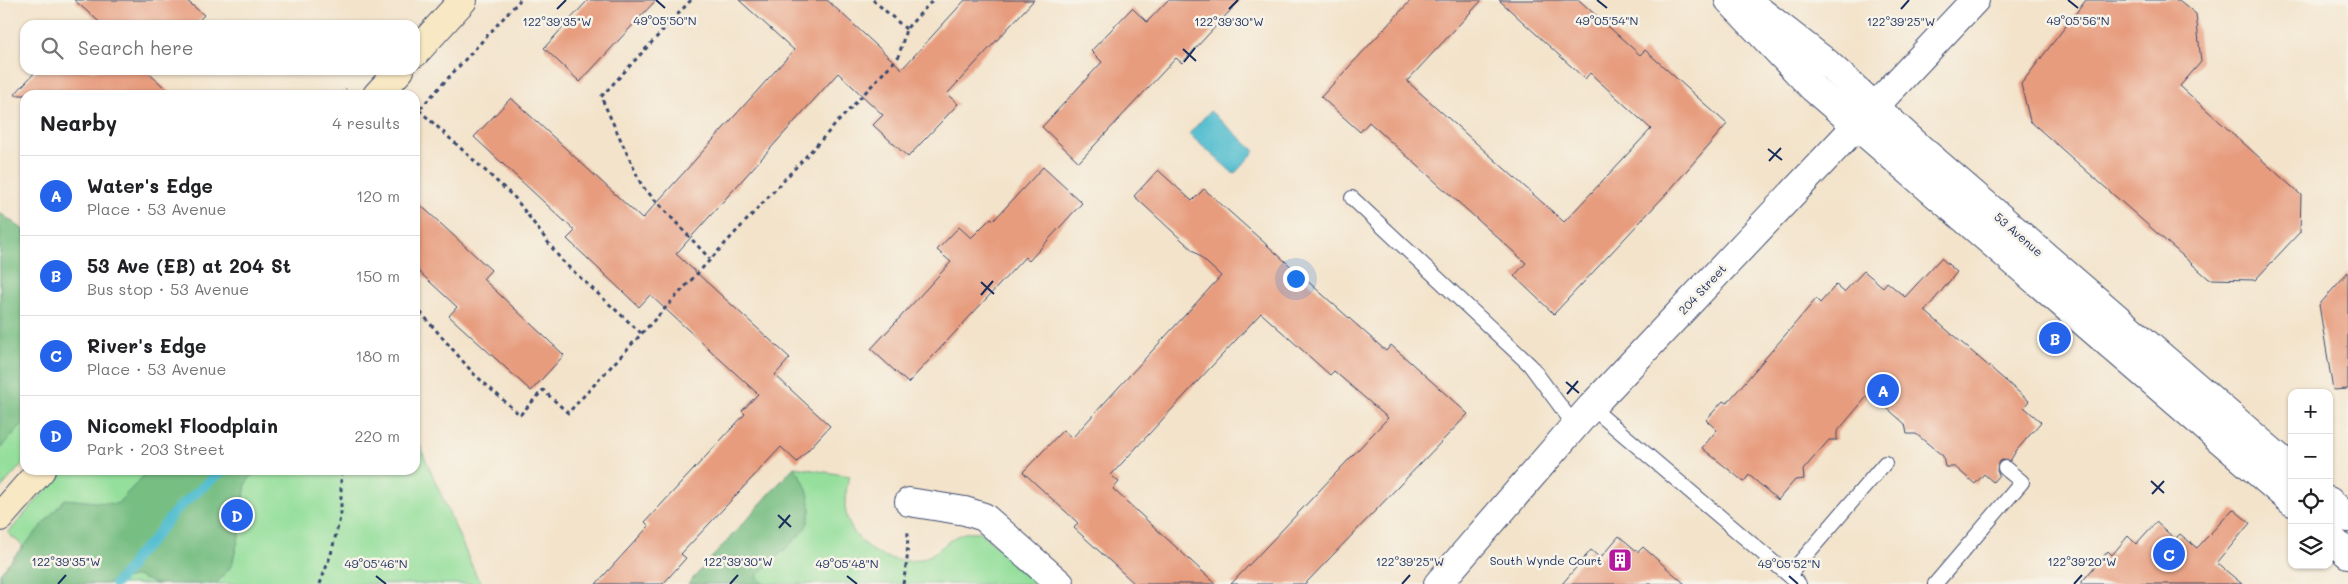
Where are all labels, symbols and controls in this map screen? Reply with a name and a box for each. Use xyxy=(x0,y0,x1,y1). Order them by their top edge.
text: 49°05'50"N xyxy=(633,12,697,28)
text: 49°05'54"N xyxy=(1576,12,1638,28)
text: 49°05'56"N xyxy=(2046,12,2110,28)
text: 122°39'35"W xyxy=(523,13,591,29)
text: 122°39'30"W xyxy=(1194,13,1264,29)
text: 122°39'25"W xyxy=(1867,13,1935,29)
search box xyxy=(20,20,420,75)
icon: search xyxy=(38,34,66,62)
text: Search here xyxy=(78,35,194,60)
text: Nearby xyxy=(40,109,117,136)
text: 4 results xyxy=(332,112,400,133)
text: Water's Edge xyxy=(87,173,213,198)
text: A xyxy=(50,185,62,206)
text: 120 m xyxy=(356,185,400,206)
text: Place · 53 Avenue xyxy=(87,198,226,219)
street label: 53 Avenue xyxy=(1991,208,2047,260)
text: 53 Ave (EB) at 204 St xyxy=(87,253,291,278)
street label: 204 Street xyxy=(1675,260,1729,318)
text: B xyxy=(51,265,61,286)
text: 150 m xyxy=(356,265,400,286)
your location xyxy=(1283,266,1309,292)
text: Bus stop · 53 Avenue xyxy=(87,278,249,299)
pin: B xyxy=(2039,319,2071,357)
text: River's Edge xyxy=(87,333,206,358)
text: C xyxy=(50,345,62,366)
text: 180 m xyxy=(355,345,400,366)
text: Place · 53 Avenue xyxy=(87,358,226,379)
pin: A xyxy=(1867,371,1899,409)
map controls xyxy=(2288,389,2333,569)
button: + xyxy=(2288,389,2333,434)
text: Nicomekl Floodplain xyxy=(87,413,278,438)
text: D xyxy=(50,425,62,446)
text: 220 m xyxy=(354,425,400,446)
button: − xyxy=(2288,434,2333,479)
text: Park · 203 Street xyxy=(87,438,225,459)
button: locate xyxy=(2288,479,2333,524)
pin: D xyxy=(221,496,253,534)
button: layers xyxy=(2288,524,2333,569)
pin: C xyxy=(2153,535,2185,573)
building icon: South Wynde Court xyxy=(1607,547,1633,573)
place label: South Wynde Court xyxy=(1490,552,1602,568)
text: 122°39'35"W xyxy=(32,553,100,569)
text: 122°39'30"W xyxy=(703,553,773,569)
text: 122°39'25"W xyxy=(1376,553,1444,569)
text: 122°39'20"W xyxy=(2048,553,2117,569)
text: 49°05'46"N xyxy=(344,555,408,571)
text: 49°05'48"N xyxy=(815,555,879,571)
text: 49°05'52"N xyxy=(1758,555,1820,571)

